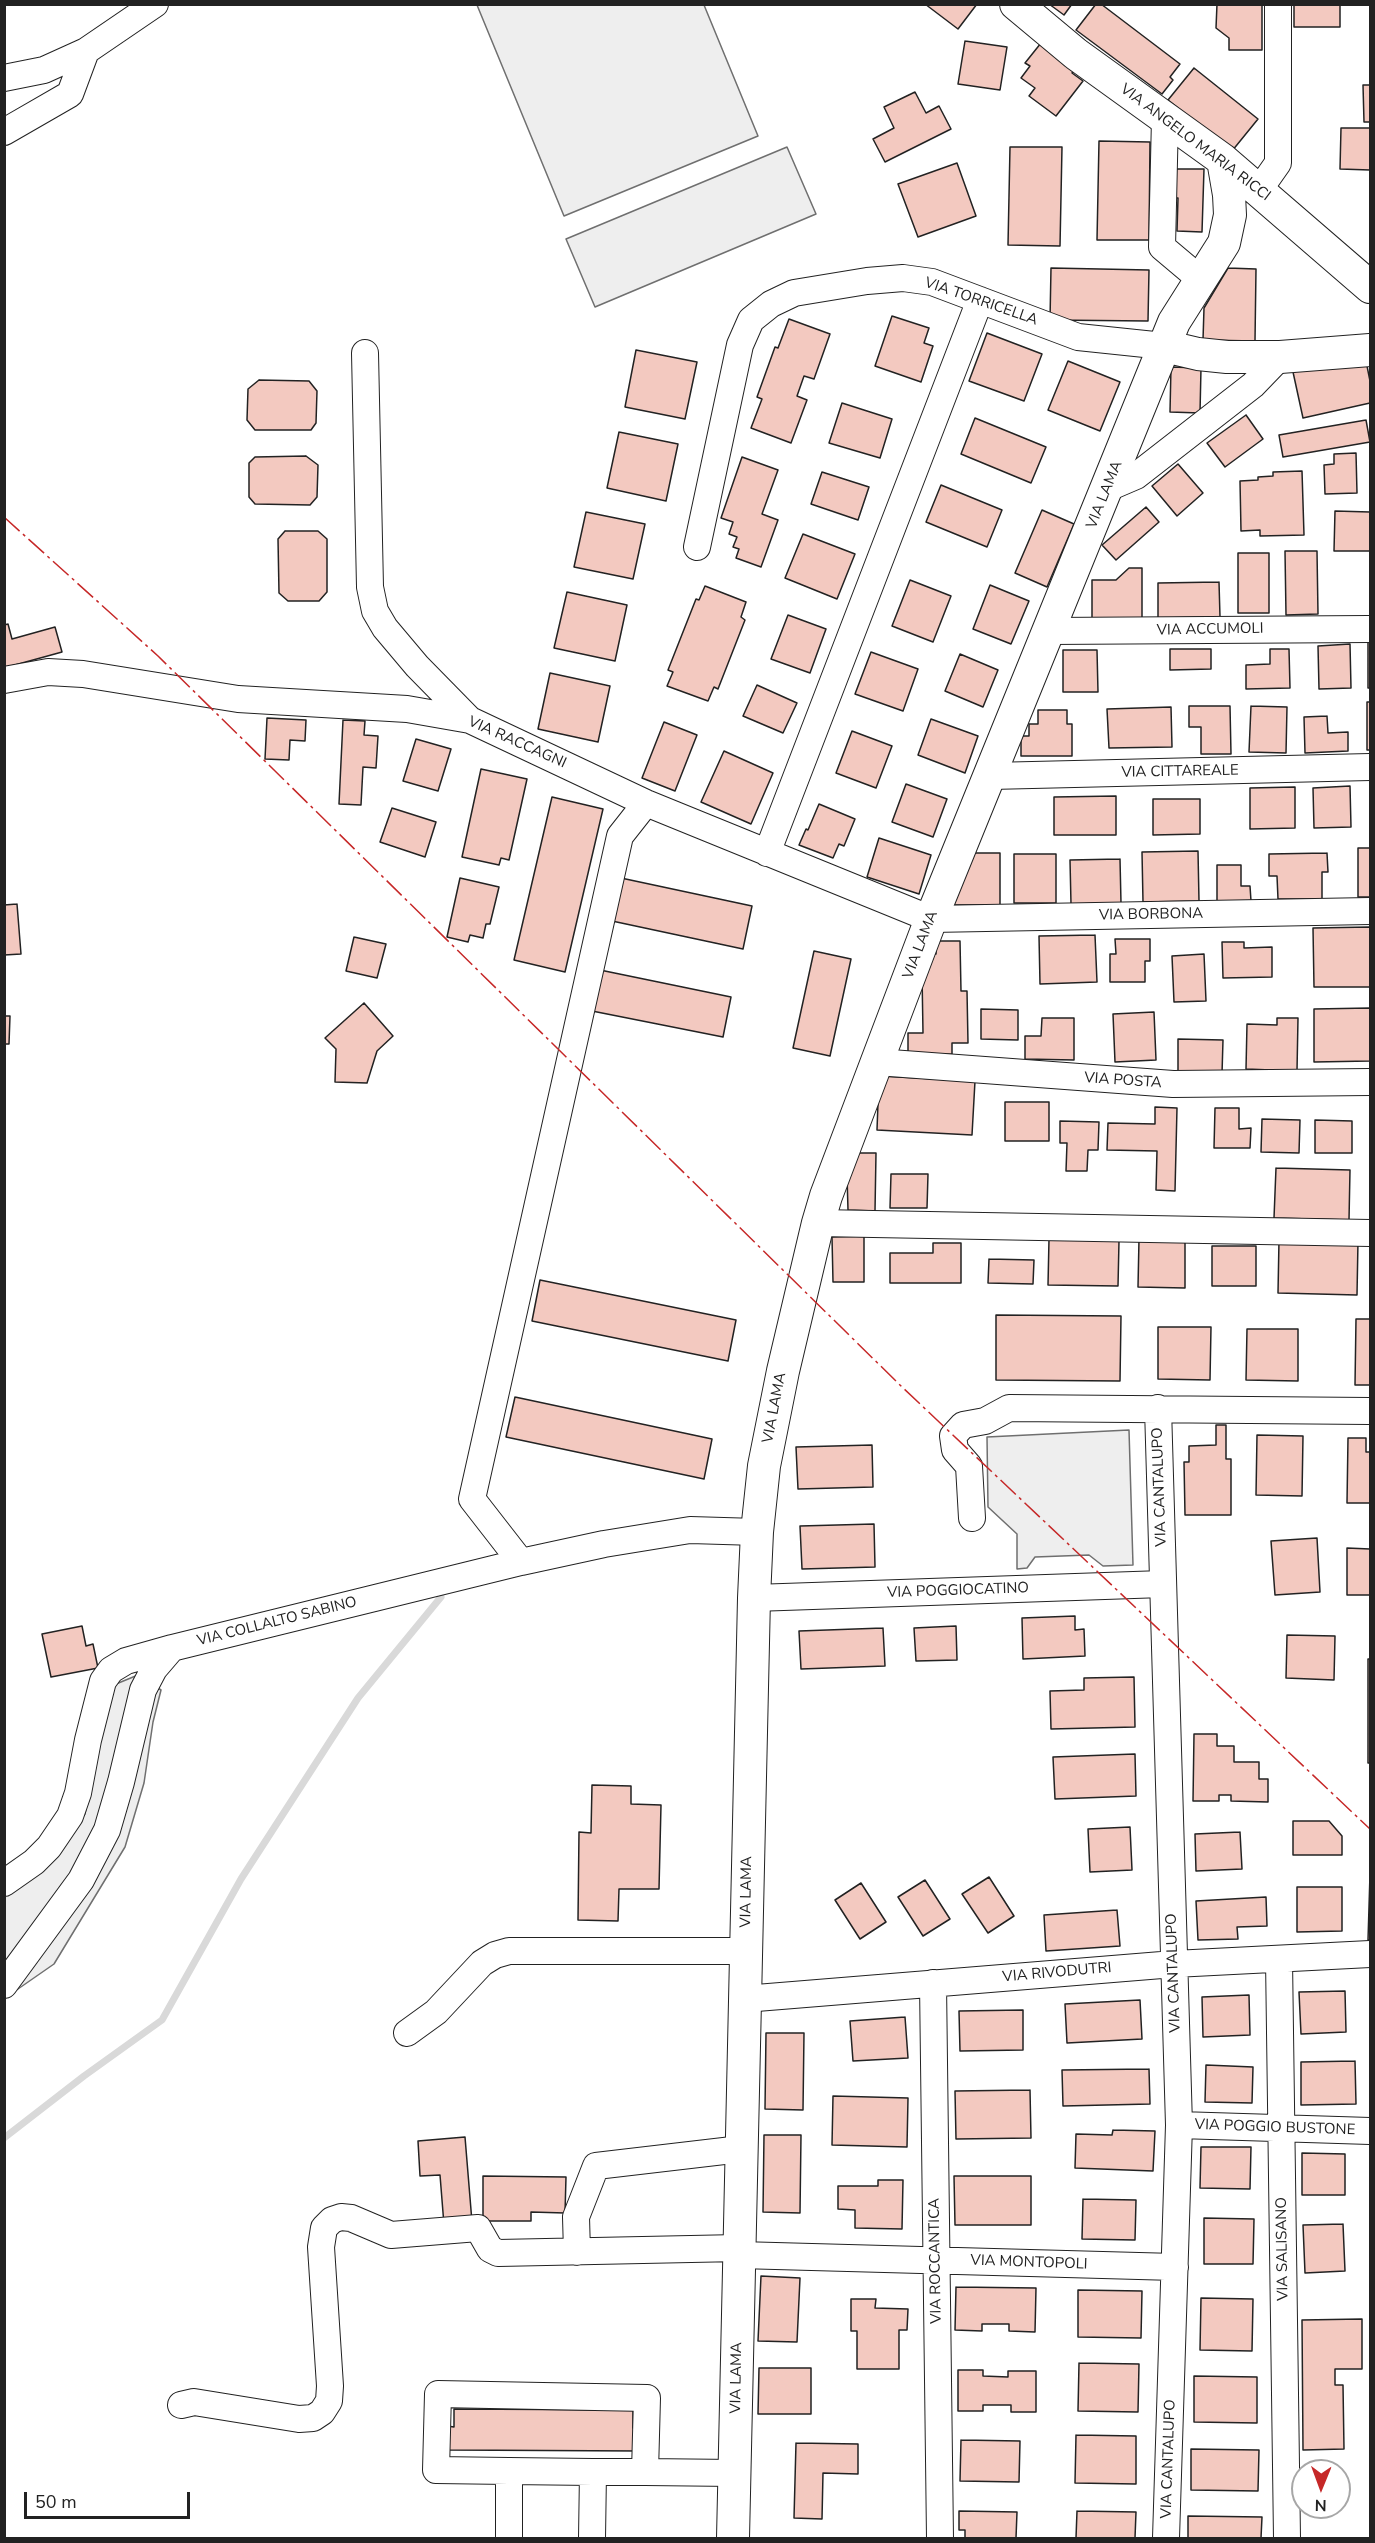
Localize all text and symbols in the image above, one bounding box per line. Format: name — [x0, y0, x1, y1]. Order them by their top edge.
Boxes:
street label: VIA ANGELO MARIA RICCI — [1116, 81, 1274, 205]
street label: VIA TORRICELLA — [922, 274, 1040, 330]
street label: VIA LAMA — [1083, 458, 1127, 532]
street label: VIA ACCUMOLI — [1156, 620, 1264, 640]
street label: VIA RACCAGNI — [465, 713, 569, 773]
street label: VIA CITTAREALE — [1121, 762, 1239, 782]
street label: VIA BORBONA — [1099, 905, 1203, 925]
street label: VIA LAMA — [900, 908, 942, 982]
street label: VIA POSTA — [1084, 1069, 1162, 1093]
street label: VIA LAMA — [759, 1371, 791, 1445]
street label: VIA CANTALUPO — [1149, 1427, 1171, 1547]
street label: VIA POGGIOCATINO — [887, 1580, 1029, 1602]
street label: VIA COLLALTO SABINO — [195, 1593, 359, 1651]
street label: VIA LAMA — [737, 1856, 757, 1928]
street label: VIA CANTALUPO — [1163, 1913, 1185, 2033]
street label: VIA RIVODUTRI — [1002, 1959, 1112, 1987]
street label: VIA POGGIO BUSTONE — [1194, 2116, 1356, 2140]
street label: VIA SALISANO — [1273, 2197, 1293, 2301]
street label: VIA ROCCANTICA — [926, 2198, 946, 2324]
street label: VIA MONTOPOLI — [970, 2252, 1088, 2274]
street label: VIA LAMA — [727, 2342, 747, 2414]
street label: VIA CANTALUPO — [1158, 2399, 1180, 2519]
north arrow — [1291, 2459, 1351, 2519]
scale bar — [27, 2480, 194, 2518]
text: 50 m — [35, 2490, 77, 2514]
text: N — [1315, 2494, 1327, 2516]

